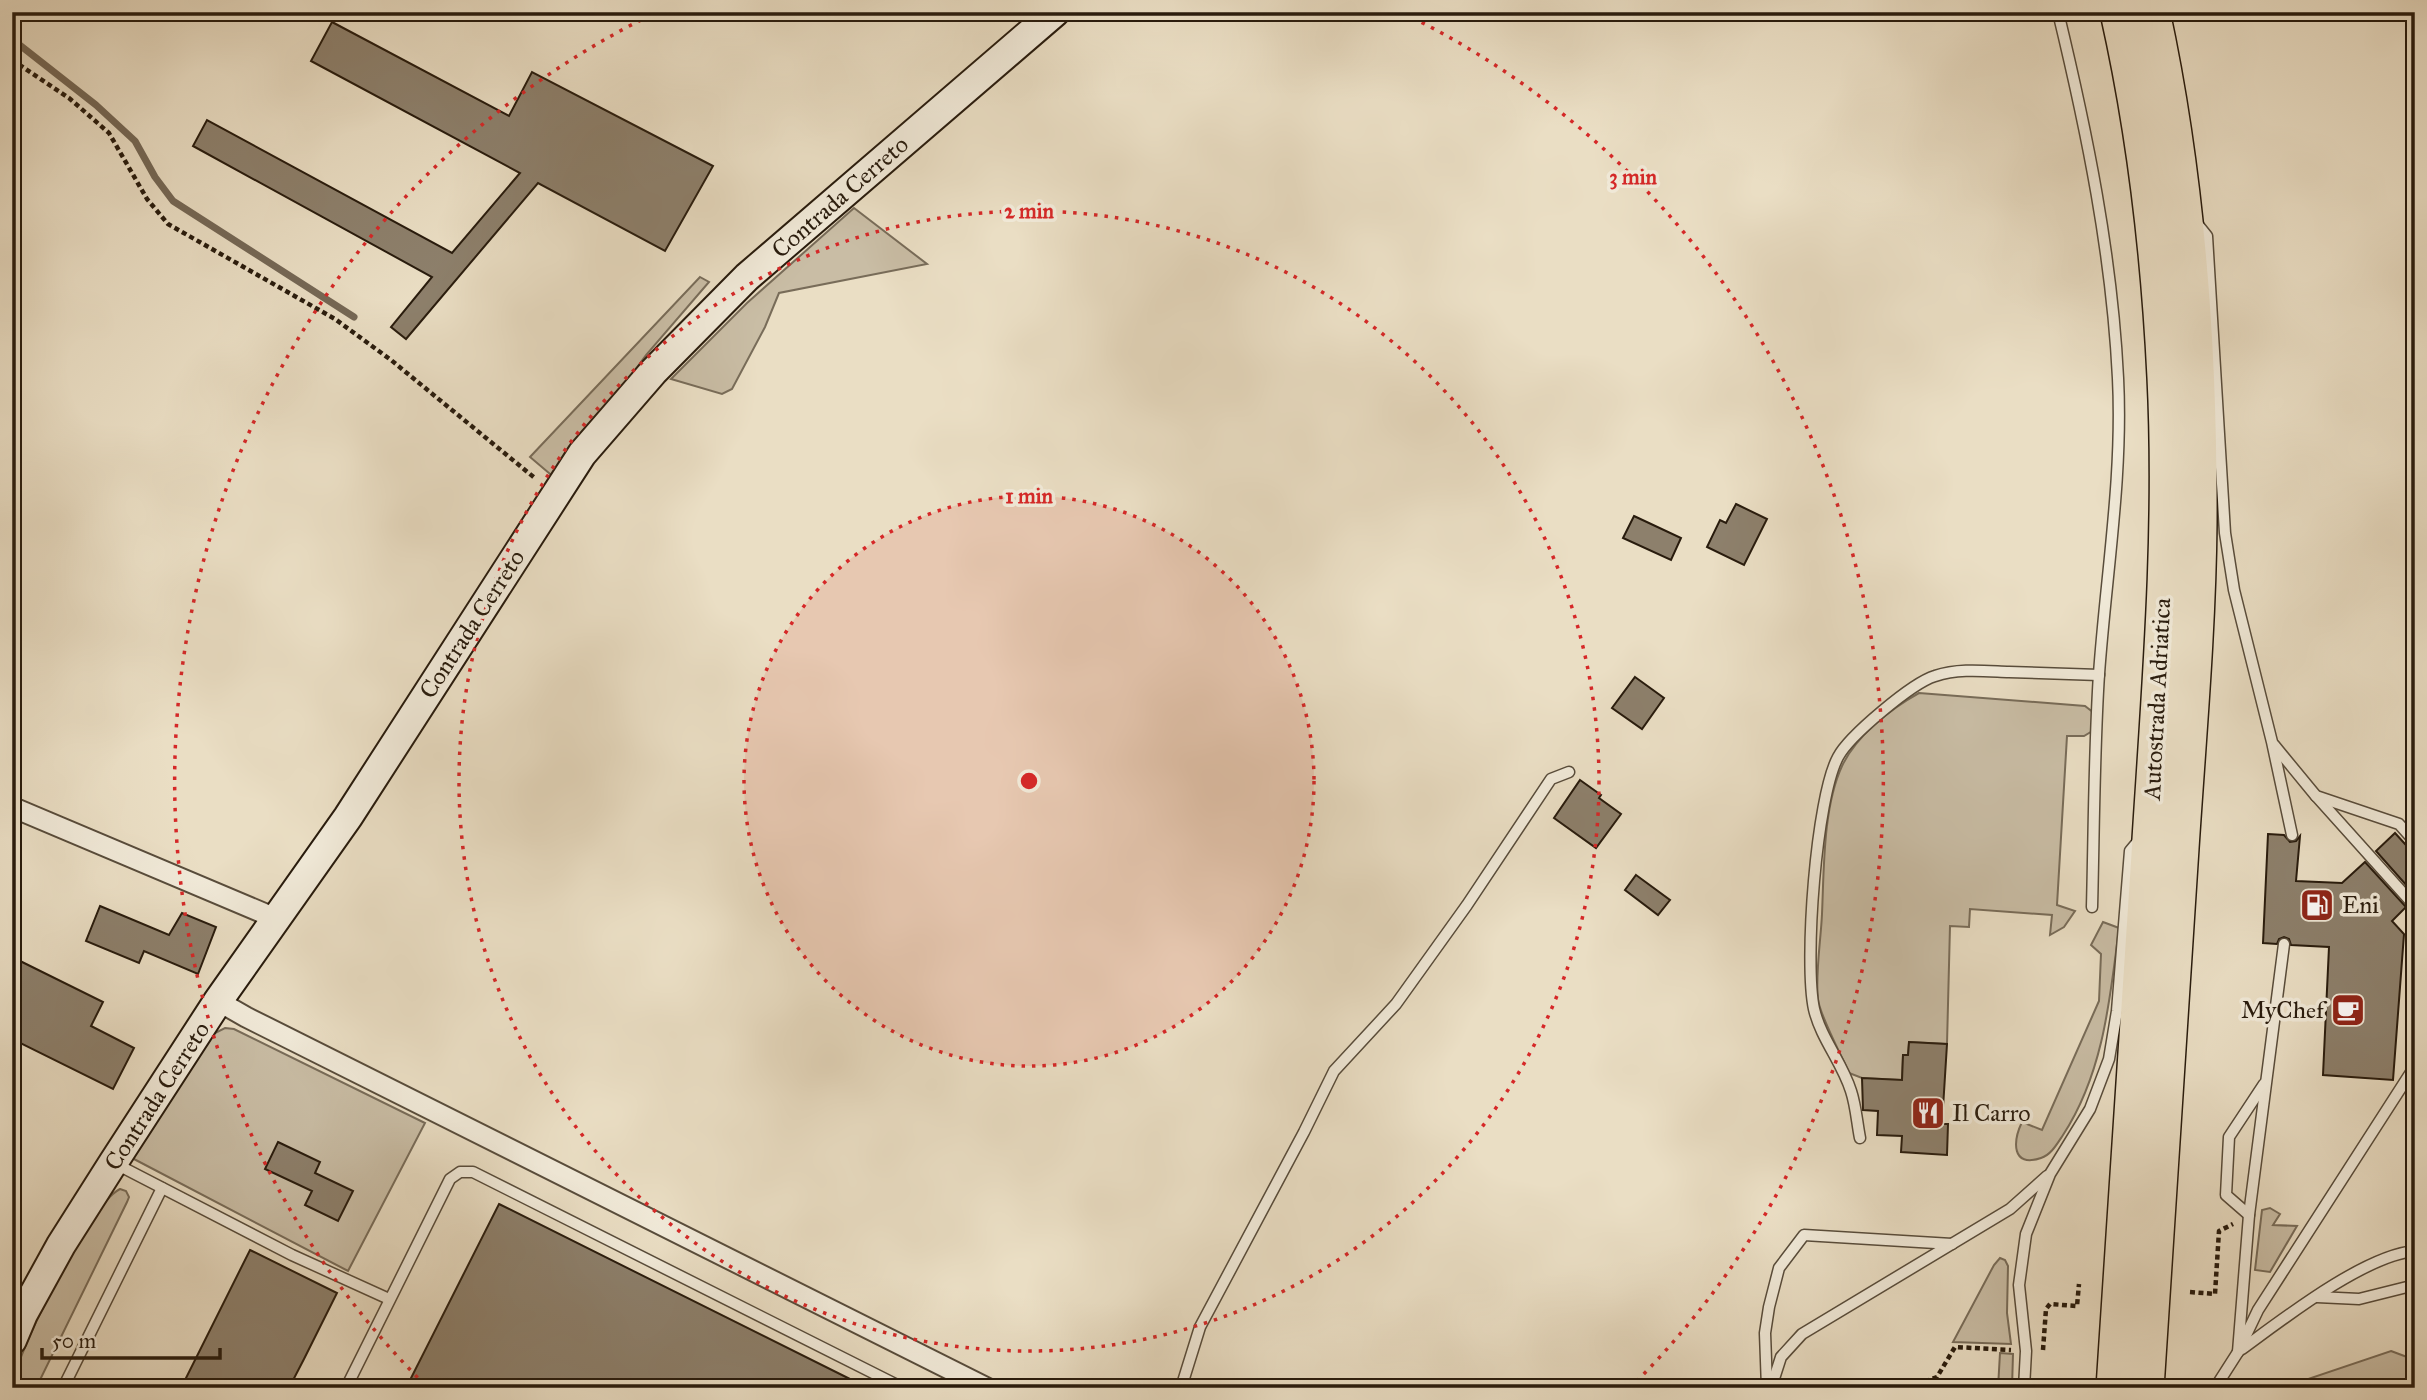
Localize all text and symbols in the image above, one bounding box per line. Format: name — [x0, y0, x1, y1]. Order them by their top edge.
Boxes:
street label: Contrada Cerreto — [765, 129, 915, 265]
text: 3 min — [1609, 164, 1657, 190]
text: 2 min — [1004, 198, 1054, 224]
text: 1 min — [1005, 483, 1053, 509]
street label: Contrada Cerreto — [413, 544, 531, 704]
street label: Autostrada Adriatica — [2137, 596, 2177, 802]
centre of rings — [1017, 769, 1041, 793]
fuel station icon: Eni — [2298, 886, 2336, 924]
place label: Eni — [2342, 890, 2379, 920]
cafe icon: MyChef — [2329, 991, 2367, 1029]
place label: MyChef — [2241, 995, 2328, 1025]
street label: Contrada Cerreto — [98, 1016, 216, 1176]
restaurant icon: Il Carro — [1909, 1094, 1947, 1132]
place label: Il Carro — [1952, 1098, 2031, 1128]
scale bar — [42, 1316, 220, 1360]
text: 50 m — [52, 1328, 97, 1354]

